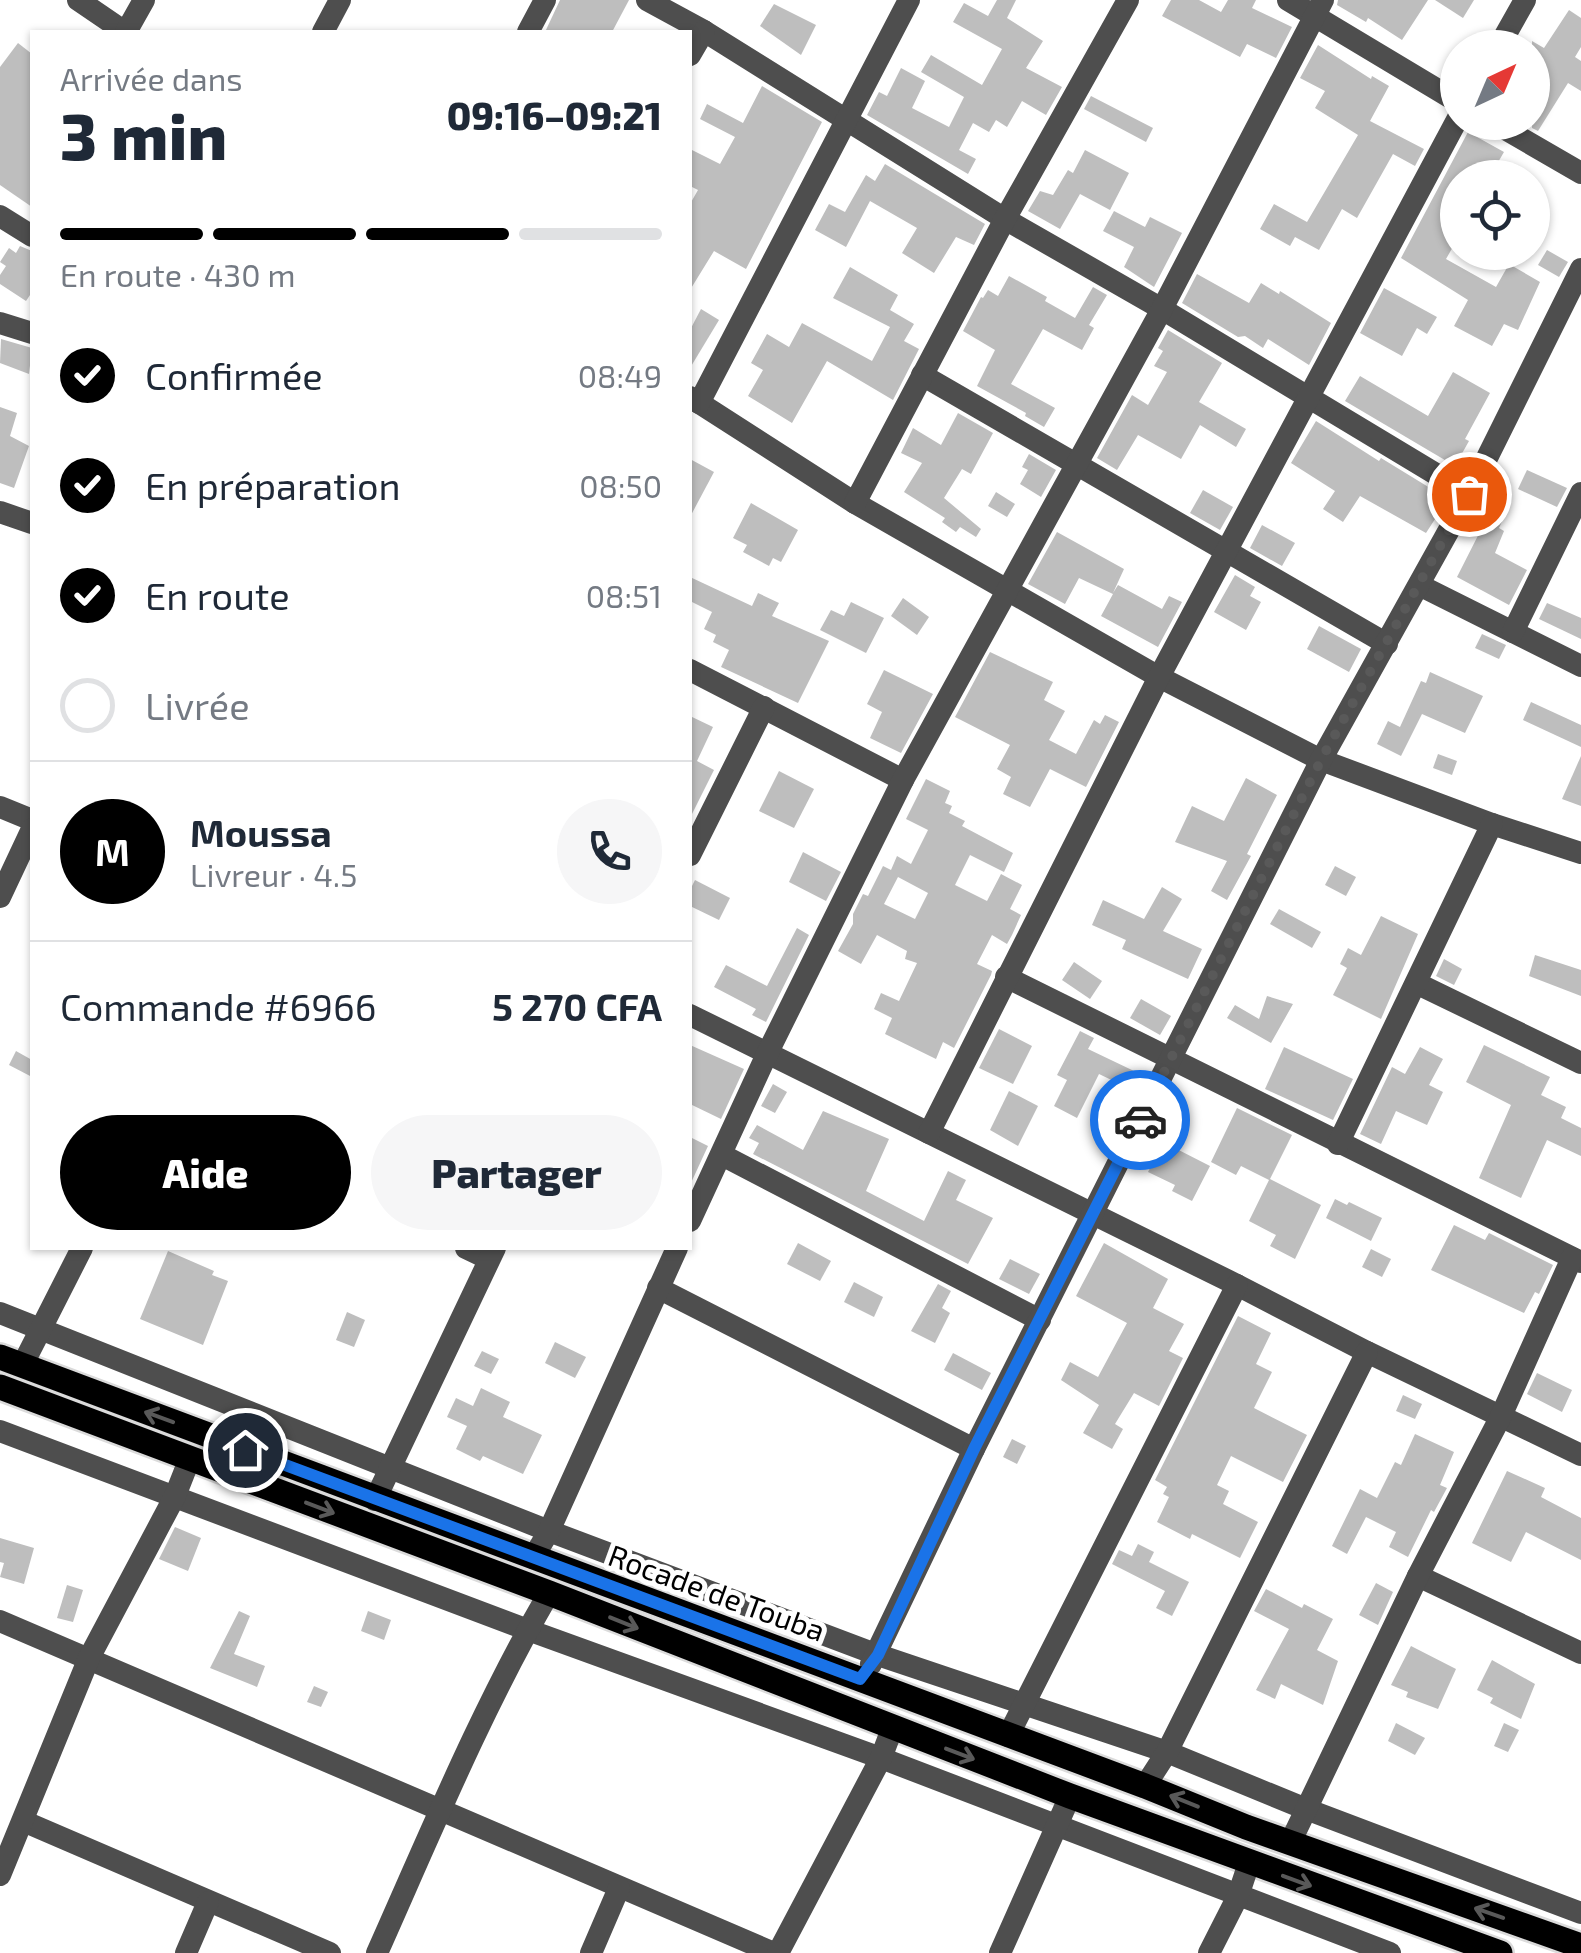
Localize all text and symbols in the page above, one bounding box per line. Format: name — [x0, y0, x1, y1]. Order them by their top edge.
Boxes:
north arrow — [1440, 30, 1550, 140]
map controls — [1440, 30, 1550, 270]
text: Arrivée dans — [60, 59, 243, 97]
text: 09:16–09:21 — [447, 92, 662, 138]
text: 3 min — [60, 95, 227, 173]
button: locate — [1440, 160, 1550, 270]
text: En route · 430 m — [60, 255, 296, 293]
icon: check — [60, 348, 115, 403]
text: Confirmée — [145, 352, 323, 398]
text: 08:49 — [578, 356, 662, 394]
pin — [1427, 452, 1512, 537]
icon: check — [60, 458, 115, 513]
text: En préparation — [145, 462, 401, 508]
text: 08:50 — [579, 466, 662, 504]
icon: bag — [1442, 467, 1497, 522]
icon: check — [60, 568, 115, 623]
text: En route — [145, 572, 290, 618]
text: 08:51 — [586, 576, 662, 614]
text: Livrée — [145, 682, 250, 728]
button: phone — [557, 799, 662, 904]
text: Moussa — [190, 809, 332, 855]
text: M — [95, 828, 130, 874]
text: Livreur · 4.5 — [190, 855, 357, 893]
text: Commande #6966 — [60, 983, 376, 1029]
text: 5 270 CFA — [492, 983, 662, 1029]
courier — [1090, 1070, 1190, 1170]
icon: car — [1113, 1093, 1168, 1148]
button: Aide — [60, 1115, 351, 1230]
button: Partager — [371, 1115, 662, 1230]
one-way arrow — [144, 1407, 175, 1425]
pin — [203, 1408, 288, 1493]
icon: home — [218, 1423, 273, 1478]
one-way arrow — [304, 1500, 335, 1518]
street label: Rocade de Touba — [604, 1536, 830, 1648]
one-way arrow — [609, 1616, 639, 1634]
one-way arrow — [943, 1746, 974, 1764]
one-way arrow — [1169, 1791, 1200, 1809]
one-way arrow — [1280, 1873, 1311, 1891]
one-way arrow — [1475, 1903, 1506, 1921]

